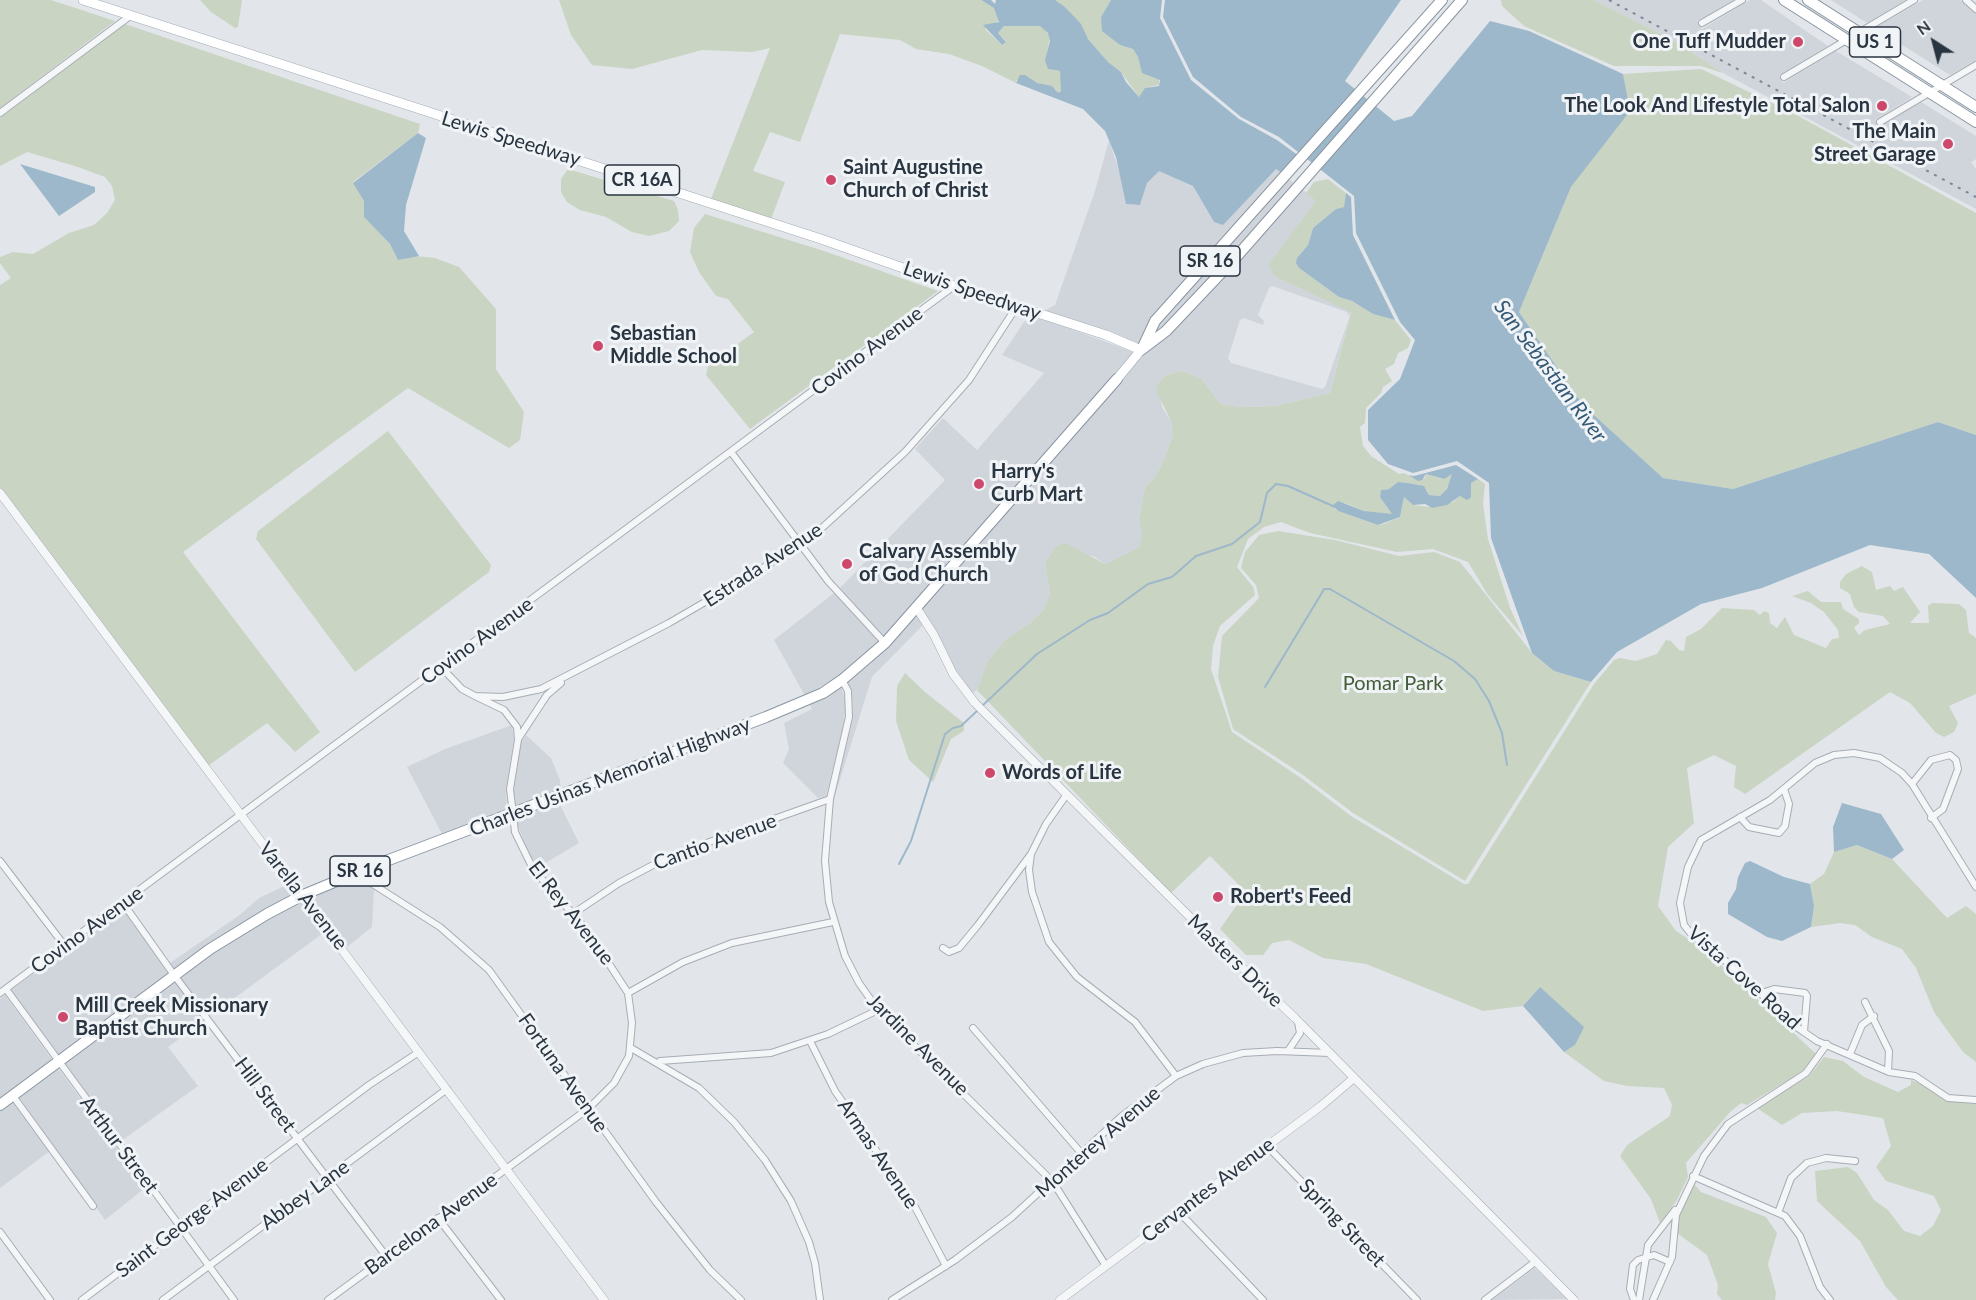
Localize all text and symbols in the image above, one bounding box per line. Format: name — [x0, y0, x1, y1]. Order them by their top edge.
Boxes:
north arrow — [1904, 12, 1964, 72]
text: N — [1913, 16, 1934, 38]
road number: US 1 — [1850, 27, 1900, 57]
place label: One Tuff Mudder — [1632, 30, 1786, 54]
marker: One Tuff Mudder — [1791, 35, 1805, 49]
place label: The Look And Lifestyle Total Salon — [1564, 94, 1870, 118]
marker: The Look And Lifestyle Total Salon — [1875, 99, 1889, 113]
street label: Lewis Speedway — [439, 106, 583, 172]
place label: The Main Street Garage — [1814, 120, 1936, 167]
marker: The Main Street Garage — [1941, 137, 1955, 151]
place label: Saint Augustine Church of Christ — [843, 156, 988, 203]
road number: CR 16A — [604, 165, 680, 195]
marker: Saint Augustine Church of Christ — [824, 173, 838, 187]
road number: SR 16 — [1180, 246, 1240, 276]
street label: Lewis Speedway — [900, 256, 1044, 326]
water label: San Sebastian River — [1488, 295, 1612, 447]
street label: Covino Avenue — [807, 301, 927, 401]
place label: Sebastian Middle School — [610, 322, 737, 369]
marker: Sebastian Middle School — [591, 339, 605, 353]
place label: Harry's Curb Mart — [991, 460, 1083, 507]
marker: Harry's Curb Mart — [972, 477, 986, 491]
street label: Estrada Avenue — [699, 518, 827, 612]
place label: Calvary Assembly of God Church — [859, 540, 1016, 587]
marker: Calvary Assembly of God Church — [840, 557, 854, 571]
street label: Covino Avenue — [416, 592, 538, 690]
park label: Pomar Park — [1343, 672, 1443, 696]
street label: Charles Usinas Memorial Highway — [466, 712, 754, 842]
place label: Words of Life — [1002, 761, 1122, 785]
marker: Words of Life — [983, 766, 997, 780]
street label: Cantio Avenue — [650, 809, 780, 875]
street label: Varella Avenue — [253, 837, 353, 955]
road number: SR 16 — [330, 856, 390, 886]
street label: El Rey Avenue — [523, 856, 619, 970]
street label: Covino Avenue — [26, 881, 148, 979]
place label: Robert's Feed — [1230, 885, 1351, 909]
marker: Robert's Feed — [1211, 890, 1225, 904]
street label: Masters Drive — [1182, 910, 1288, 1012]
street label: Vista Cove Road — [1683, 921, 1805, 1035]
street label: Jardine Avenue — [862, 989, 974, 1101]
place label: Mill Creek Missionary Baptist Church — [75, 994, 268, 1041]
street label: Fortuna Avenue — [513, 1009, 613, 1137]
marker: Mill Creek Missionary Baptist Church — [56, 1010, 70, 1024]
street label: Hill Street — [229, 1053, 301, 1137]
street label: Monterey Avenue — [1031, 1081, 1165, 1203]
street label: Arthur Street — [75, 1092, 163, 1198]
street label: Armas Avenue — [832, 1095, 924, 1213]
street label: Cervantes Avenue — [1137, 1132, 1279, 1248]
street label: Saint George Avenue — [111, 1153, 273, 1283]
street label: Abbey Lane — [256, 1155, 354, 1235]
street label: Barcelona Avenue — [360, 1168, 502, 1280]
street label: Spring Street — [1294, 1174, 1390, 1272]

